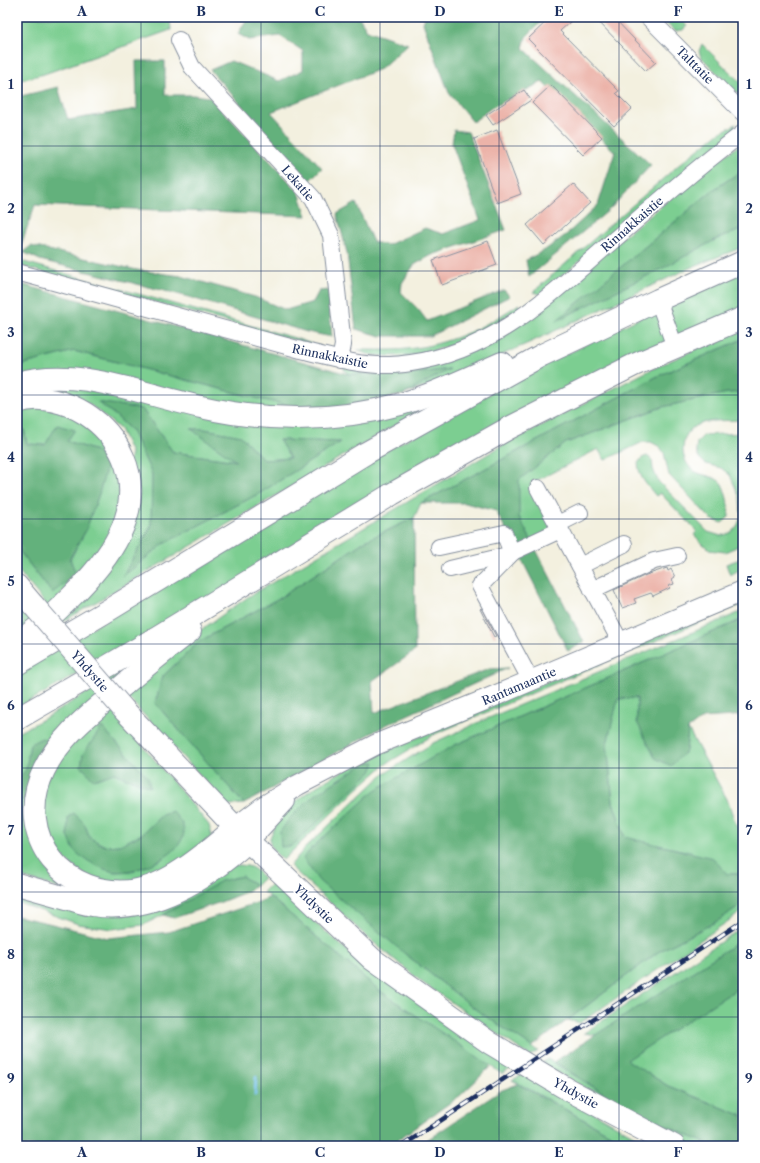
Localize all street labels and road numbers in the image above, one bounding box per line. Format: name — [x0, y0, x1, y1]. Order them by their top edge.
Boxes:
street label: Talttatie — [673, 43, 717, 87]
street label: Lekatie — [278, 162, 318, 204]
street label: Rinnakkaistie — [598, 193, 666, 255]
street label: Rinnakkaistie — [291, 341, 370, 371]
street label: Yhdystie — [67, 647, 112, 695]
street label: Rantamaantie — [480, 664, 559, 708]
street label: Yhdystie — [290, 881, 337, 927]
street label: Yhdystie — [550, 1074, 602, 1112]

